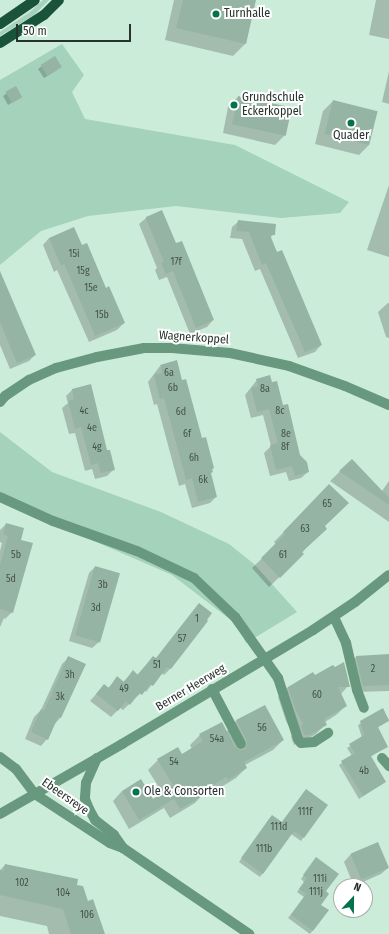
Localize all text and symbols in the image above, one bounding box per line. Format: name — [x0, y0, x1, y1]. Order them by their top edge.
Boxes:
place label: Turnhalle — [224, 7, 270, 21]
marker: Turnhalle — [211, 9, 221, 19]
scale bar — [18, 16, 133, 42]
text: 50 m — [23, 24, 47, 38]
place label: Grundschule Eckerkoppel — [242, 91, 304, 119]
marker: Grundschule Eckerkoppel — [229, 100, 239, 110]
marker: Quader — [346, 118, 356, 128]
place label: Quader — [333, 129, 369, 143]
house number: 15i — [68, 249, 80, 261]
house number: 17f — [170, 257, 182, 269]
house number: 15g — [76, 266, 90, 278]
house number: 15e — [84, 283, 98, 295]
house number: 15b — [95, 310, 109, 322]
street label: Wagnerkoppel — [159, 328, 229, 348]
house number: 6a — [164, 368, 174, 380]
house number: 6b — [168, 383, 178, 395]
house number: 8a — [260, 384, 270, 396]
house number: 4c — [79, 406, 89, 418]
house number: 8c — [275, 406, 285, 418]
house number: 6d — [176, 407, 186, 419]
house number: 4e — [87, 423, 97, 435]
house number: 6f — [183, 429, 191, 441]
house number: 8e — [281, 429, 291, 441]
house number: 4g — [92, 442, 102, 454]
house number: 8f — [281, 442, 289, 454]
house number: 6h — [189, 453, 199, 465]
house number: 6k — [198, 475, 208, 487]
house number: 65 — [322, 499, 332, 511]
house number: 63 — [300, 524, 310, 536]
house number: 5b — [11, 550, 21, 562]
house number: 61 — [279, 550, 287, 562]
house number: 5d — [6, 574, 16, 586]
house number: 3b — [98, 580, 108, 592]
house number: 3d — [91, 603, 101, 615]
house number: 1 — [195, 614, 199, 626]
house number: 57 — [178, 634, 186, 646]
house number: 51 — [153, 660, 161, 672]
street label: Berner Heerweg — [154, 662, 228, 714]
house number: 2 — [371, 664, 375, 676]
house number: 3h — [65, 670, 75, 682]
house number: 49 — [119, 684, 129, 696]
house number: 60 — [312, 690, 322, 702]
house number: 3k — [55, 692, 65, 704]
house number: 56 — [257, 723, 267, 735]
house number: 54a — [210, 734, 224, 746]
house number: 54 — [169, 757, 179, 769]
house number: 4b — [359, 766, 369, 778]
street label: Ebeersreye — [39, 776, 91, 818]
place label: Ole & Consorten — [144, 785, 224, 799]
marker: Ole & Consorten — [131, 787, 141, 797]
house number: 111f — [298, 807, 312, 819]
house number: 111d — [271, 822, 287, 834]
house number: 111b — [256, 844, 272, 856]
house number: 111i — [313, 874, 327, 886]
house number: 102 — [15, 878, 29, 890]
north arrow — [333, 878, 373, 918]
text: N — [352, 880, 363, 895]
house number: 111j — [309, 887, 323, 899]
house number: 104 — [56, 888, 70, 900]
house number: 106 — [80, 910, 94, 922]

